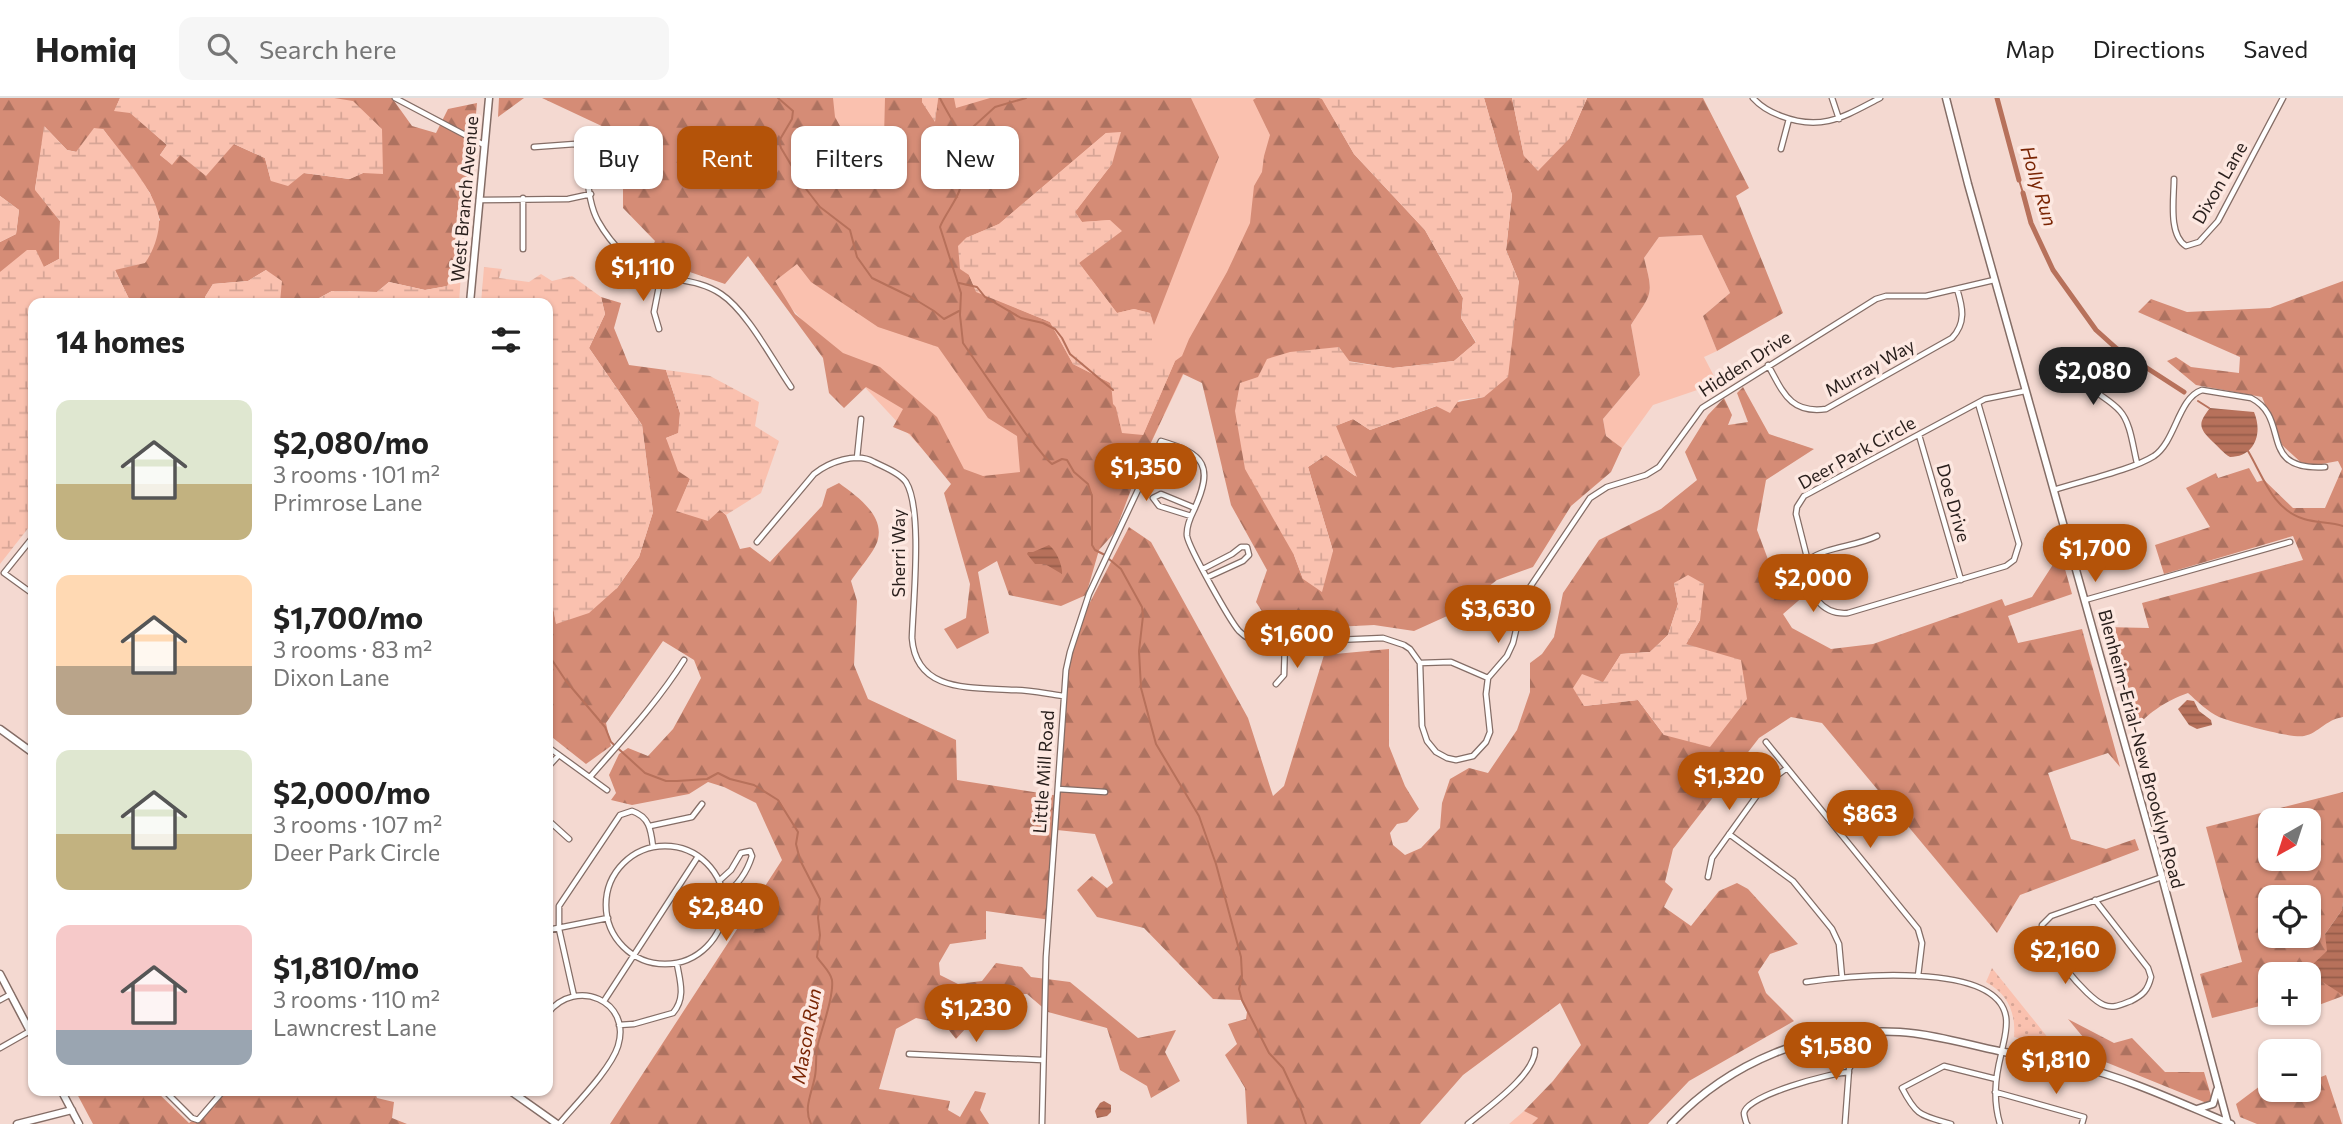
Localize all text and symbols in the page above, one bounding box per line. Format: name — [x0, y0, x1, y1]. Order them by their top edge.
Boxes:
search box — [179, 17, 669, 80]
text: Homiq — [35, 28, 137, 69]
icon: search — [203, 29, 241, 67]
text: Search here — [259, 33, 396, 64]
text: Map — [2005, 34, 2055, 63]
text: Directions — [2093, 34, 2205, 63]
text: Saved — [2243, 34, 2308, 63]
street label: West Branch Avenue — [446, 115, 482, 283]
chip: Buy — [574, 126, 663, 189]
chip: Rent — [677, 126, 777, 189]
chip: Filters — [791, 126, 907, 189]
chip: New — [921, 126, 1019, 189]
street label: Dixon Lane — [2187, 138, 2251, 227]
water label: Holly Run — [2016, 143, 2063, 229]
pin: $1,110 — [586, 244, 700, 303]
text: $1,110 — [611, 252, 675, 280]
icon: filters — [487, 321, 525, 359]
text: 14 homes — [56, 322, 185, 359]
street label: Hidden Drive — [1694, 325, 1795, 401]
street label: Murray Way — [1821, 333, 1918, 401]
pin: $2,080 — [2036, 348, 2150, 407]
text: $2,080 — [2055, 356, 2131, 384]
street label: Deer Park Circle — [1794, 411, 1919, 493]
text: $2,080/mo — [273, 423, 429, 460]
icon: home — [112, 428, 196, 512]
pin: $1,350 — [1089, 444, 1203, 503]
text: $1,350 — [1110, 452, 1182, 480]
text: 3 rooms · 101 m² — [273, 460, 440, 488]
street label: Doe Drive — [1932, 461, 1976, 544]
text: Primrose Lane — [273, 488, 422, 516]
street label: Sherri Way — [887, 509, 909, 597]
pin: $1,700 — [2038, 524, 2152, 584]
text: $1,700 — [2059, 533, 2131, 561]
pin: $2,000 — [1756, 554, 1870, 614]
text: $2,000 — [1774, 563, 1852, 591]
pin: $3,630 — [1441, 586, 1555, 645]
text: $3,630 — [1461, 594, 1535, 622]
text: $1,700/mo — [273, 598, 423, 635]
icon: home — [112, 603, 196, 687]
street label: Blenheim-Erial-New Brooklyn Road — [2094, 607, 2190, 891]
pin: $1,600 — [1240, 610, 1354, 670]
text: $1,600 — [1260, 619, 1334, 647]
text: 3 rooms · 83 m² — [273, 635, 432, 663]
text: Dixon Lane — [273, 663, 389, 691]
street label: Little Mill Road — [1028, 709, 1058, 834]
pin: $1,320 — [1672, 752, 1786, 812]
text: $1,320 — [1694, 761, 1764, 789]
text: $2,000/mo — [273, 773, 430, 810]
icon: home — [112, 778, 196, 862]
pin: $863 — [1829, 790, 1911, 850]
text: $863 — [1843, 799, 1897, 827]
north arrow — [2258, 808, 2320, 872]
map controls — [2258, 808, 2321, 1102]
text: 3 rooms · 107 m² — [273, 810, 442, 838]
text: Deer Park Circle — [273, 838, 440, 866]
pin: $2,840 — [669, 884, 783, 943]
button: locate — [2258, 885, 2321, 948]
text: $2,840 — [688, 892, 764, 920]
pin: $2,160 — [2008, 926, 2122, 986]
text: $2,160 — [2030, 935, 2100, 963]
text: $1,810/mo — [273, 948, 419, 985]
icon: home — [112, 953, 196, 1037]
button: + — [2258, 962, 2321, 1025]
pin: $1,230 — [919, 984, 1033, 1044]
text: 3 rooms · 110 m² — [273, 985, 440, 1013]
water label: Mason Run — [786, 986, 825, 1085]
text: $1,230 — [940, 993, 1012, 1021]
text: Lawncrest Lane — [273, 1013, 437, 1041]
pin: $1,580 — [1779, 1023, 1893, 1082]
text: $1,580 — [1800, 1031, 1872, 1059]
pin: $1,810 — [1999, 1037, 2113, 1096]
button: − — [2258, 1039, 2321, 1102]
text: $1,810 — [2022, 1045, 2090, 1073]

